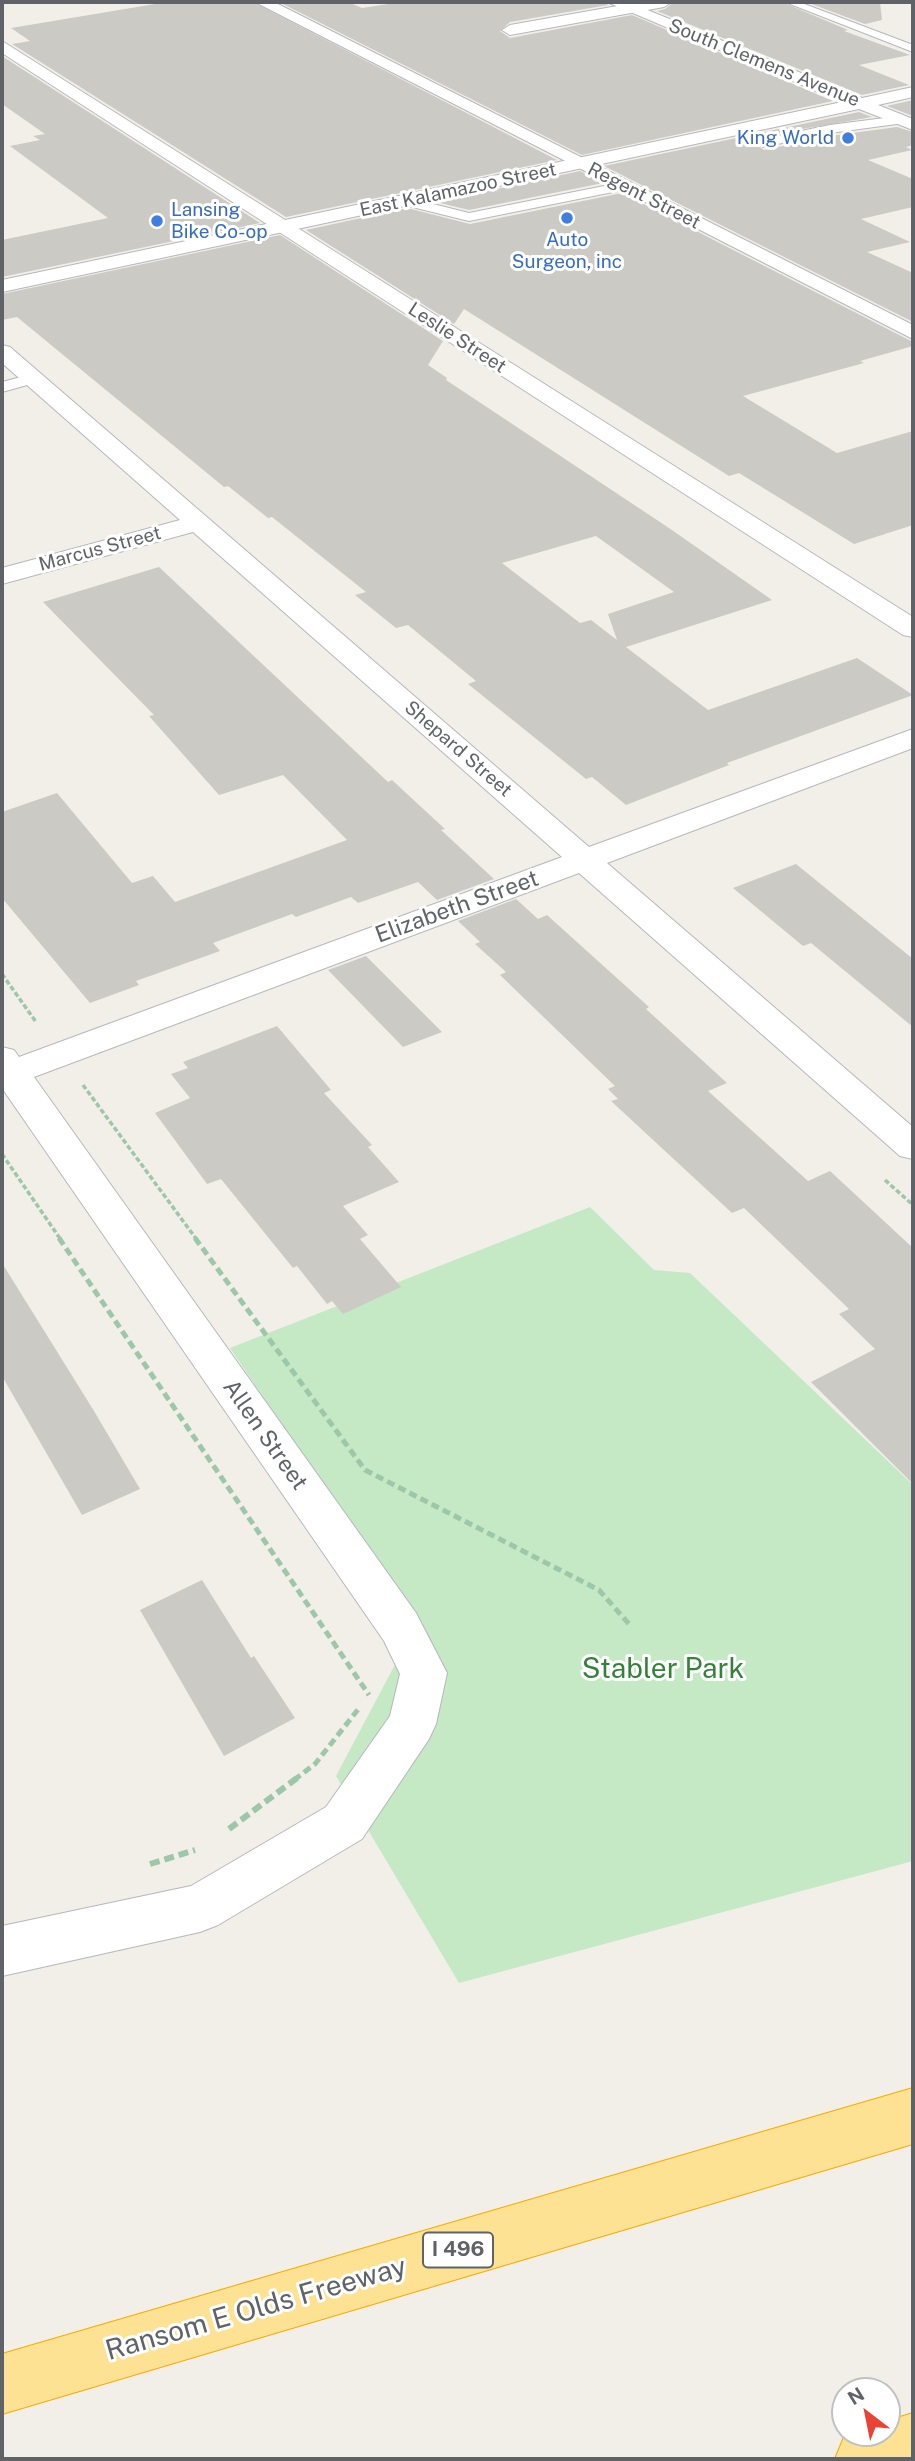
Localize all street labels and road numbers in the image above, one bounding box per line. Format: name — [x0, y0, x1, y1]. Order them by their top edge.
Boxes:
street label: South Clemens Avenue — [665, 14, 863, 112]
street label: East Kalamazoo Street — [358, 158, 558, 222]
street label: Regent Street — [584, 158, 704, 234]
street label: Leslie Street — [404, 298, 510, 378]
street label: Marcus Street — [36, 522, 164, 576]
street label: Shepard Street — [400, 696, 516, 802]
street label: Elizabeth Street — [372, 865, 542, 949]
street label: Allen Street — [217, 1374, 313, 1496]
road number: I 496 — [423, 2232, 493, 2268]
street label: Ransom E Olds Freeway — [102, 2250, 410, 2368]

